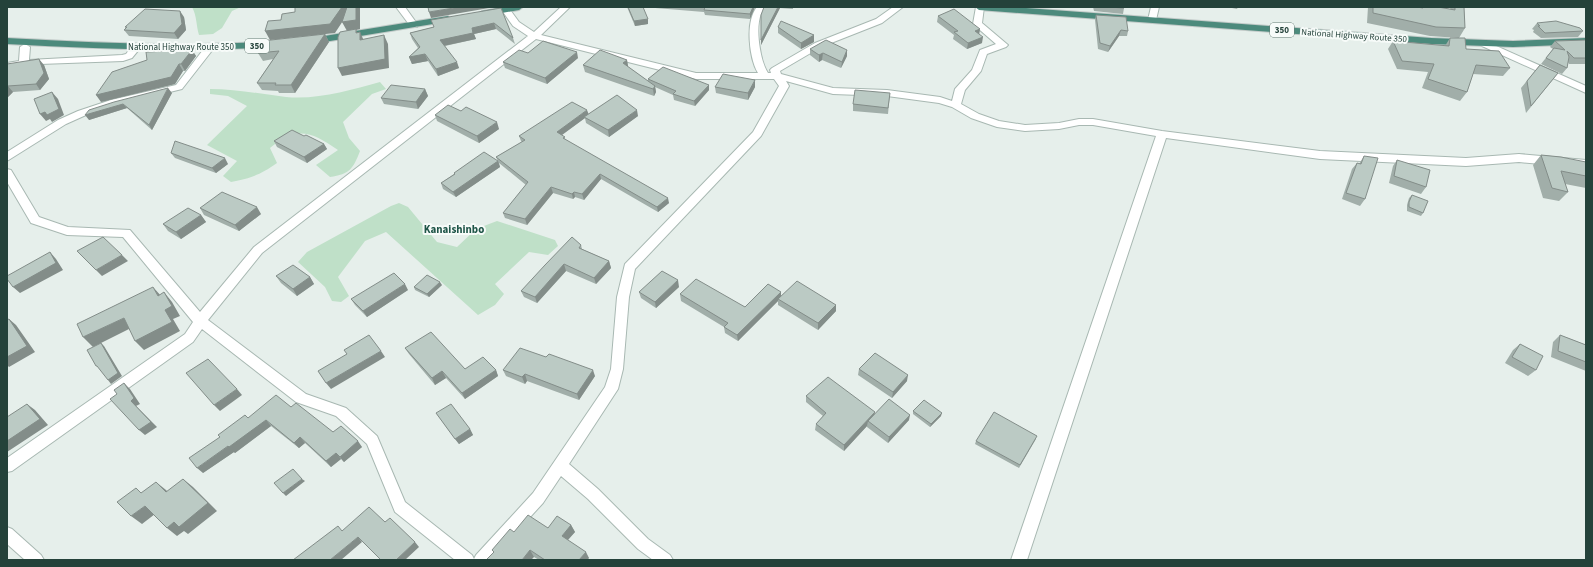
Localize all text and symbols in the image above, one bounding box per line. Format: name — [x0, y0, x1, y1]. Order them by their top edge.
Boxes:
road number: 350 — [1270, 23, 1294, 37]
street label: National Highway Route 350 — [1301, 26, 1408, 46]
road number: 350 — [245, 39, 269, 53]
street label: National Highway Route 350 — [128, 41, 234, 54]
district label: Kanaishinbo — [424, 222, 484, 237]

